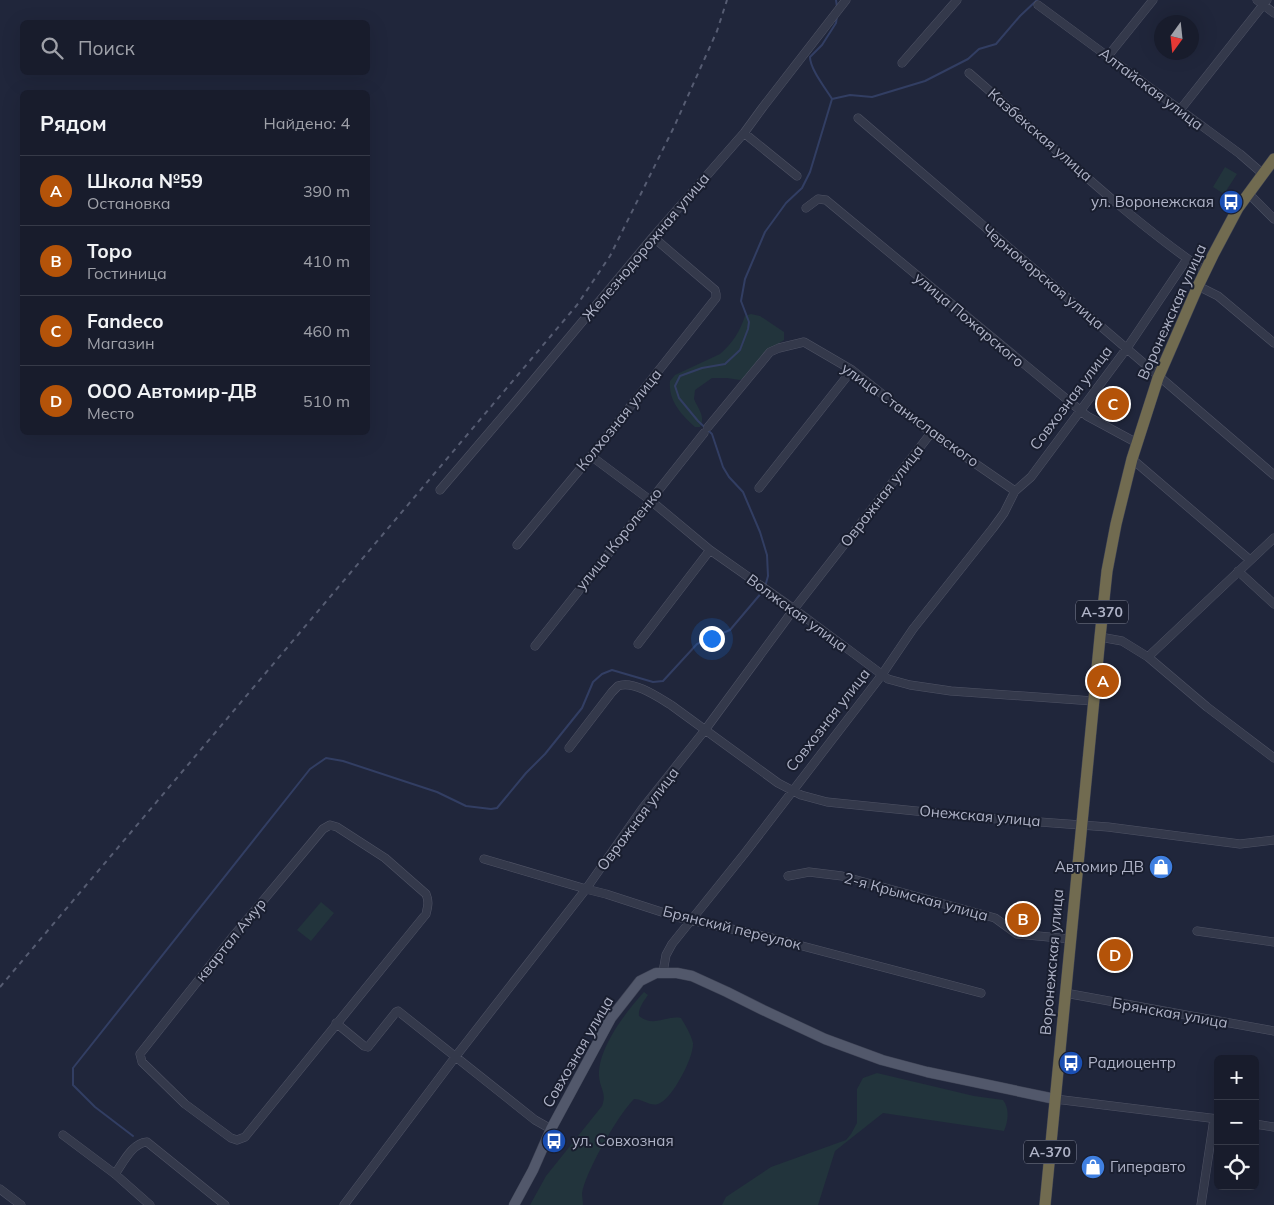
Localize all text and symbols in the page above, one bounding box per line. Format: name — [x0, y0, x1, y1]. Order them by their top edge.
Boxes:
north arrow — [1154, 15, 1199, 60]
search box — [20, 20, 370, 75]
icon: search — [38, 34, 66, 62]
text: Поиск — [78, 36, 135, 60]
street label: Алтайская улица — [1096, 43, 1207, 134]
street label: Казбекская улица — [984, 84, 1097, 185]
text: Рядом — [40, 110, 107, 136]
text: Найдено: 4 — [264, 113, 350, 133]
text: Школа №59 — [87, 169, 203, 193]
street label: Железнодорожная улица — [578, 169, 713, 325]
text: A — [50, 181, 62, 201]
text: 390 m — [303, 181, 350, 201]
bus stop icon: ул. Воронежская — [1218, 189, 1244, 215]
place label: ул. Воронежская — [1091, 192, 1214, 211]
text: Остановка — [87, 193, 171, 213]
street label: Черноморская улица — [978, 220, 1108, 333]
text: Торо — [87, 239, 132, 263]
street label: Воронежская улица — [1133, 241, 1210, 383]
text: B — [50, 251, 62, 271]
text: 410 m — [303, 251, 350, 271]
text: Гостиница — [87, 263, 167, 283]
street label: улица Пожарского — [910, 268, 1028, 371]
text: Fandeco — [87, 309, 164, 333]
text: C — [51, 321, 61, 341]
text: 460 m — [303, 321, 350, 341]
text: Магазин — [87, 333, 155, 353]
street label: Совхозная улица — [1025, 342, 1116, 454]
street label: улица Станиславского — [838, 358, 983, 471]
street label: Колхозная улица — [572, 365, 665, 474]
text: ООО Автомир-ДВ — [87, 379, 257, 403]
pin: C — [1097, 385, 1129, 423]
text: D — [50, 391, 62, 411]
text: 510 m — [303, 391, 350, 411]
text: Место — [87, 403, 134, 423]
street label: Овражная улица — [836, 441, 927, 551]
street label: улица Короленко — [571, 483, 666, 594]
street label: Волжская улица — [743, 570, 852, 656]
road number: А-370 — [1076, 600, 1128, 624]
your location — [699, 626, 725, 652]
pin: A — [1087, 662, 1119, 700]
street label: Совхозная улица — [781, 664, 874, 775]
street label: Овражная улица — [593, 763, 683, 874]
street label: Онежская улица — [919, 801, 1041, 830]
shop icon: Автомир ДВ — [1148, 854, 1174, 880]
place label: Автомир ДВ — [1055, 857, 1144, 876]
street label: 2-я Крымская улица — [842, 868, 990, 925]
street label: Воронежская улица — [1036, 888, 1067, 1036]
street label: квартал Амур — [191, 894, 270, 985]
pin: B — [1007, 900, 1039, 938]
street label: Брянский переулок — [661, 901, 804, 954]
pin: D — [1099, 936, 1131, 974]
street label: Совхозная улица — [538, 993, 617, 1111]
street label: Брянская улица — [1111, 993, 1229, 1032]
bus stop icon: Радиоцентр — [1058, 1050, 1084, 1076]
place label: Радиоцентр — [1088, 1053, 1176, 1072]
map controls — [1214, 1055, 1259, 1190]
button: + — [1214, 1055, 1259, 1100]
button: − — [1214, 1100, 1259, 1145]
bus stop icon: ул. Совхозная — [541, 1128, 567, 1154]
place label: ул. Совхозная — [572, 1131, 674, 1150]
road number: А-370 — [1024, 1140, 1076, 1164]
button: locate — [1214, 1145, 1259, 1190]
shop icon: Гиперавто — [1080, 1154, 1106, 1180]
place label: Гиперавто — [1110, 1157, 1186, 1176]

